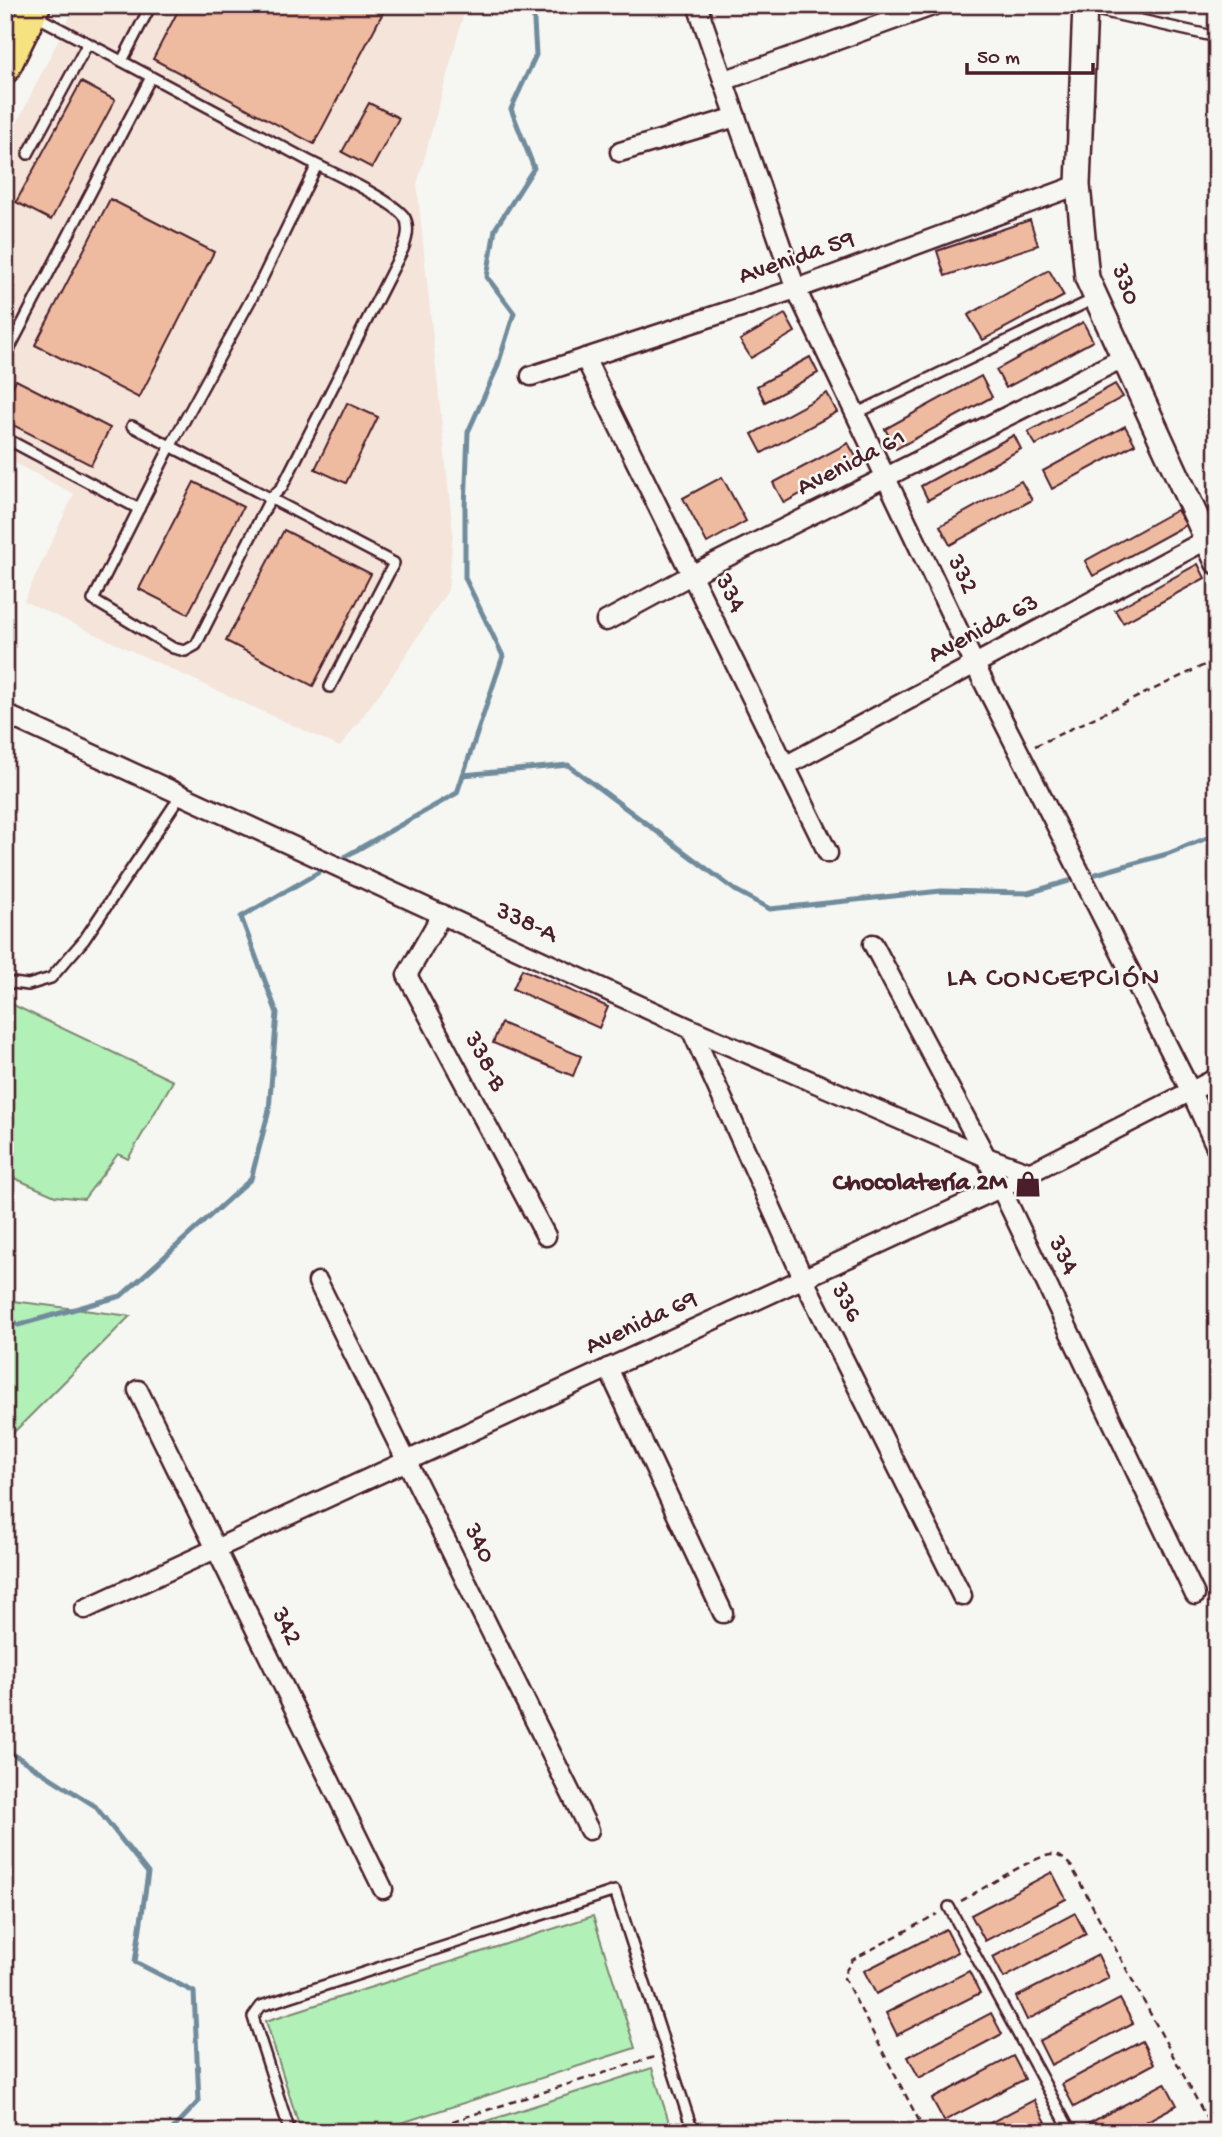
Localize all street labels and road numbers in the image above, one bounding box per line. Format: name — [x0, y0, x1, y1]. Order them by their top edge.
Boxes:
street label: Avenida 59 — [735, 225, 859, 293]
street label: 330 — [1102, 259, 1146, 310]
street label: Avenida 61 — [793, 423, 911, 505]
street label: 332 — [938, 549, 984, 600]
street label: 334 — [706, 569, 752, 618]
street label: Avenida 63 — [923, 588, 1045, 672]
street label: 338-A — [489, 896, 563, 952]
street label: 338-B — [455, 1026, 513, 1098]
street label: 334 — [1039, 1231, 1085, 1280]
street label: 336 — [822, 1277, 868, 1329]
street label: Avenida 69 — [581, 1285, 703, 1363]
street label: 340 — [455, 1518, 501, 1569]
street label: 342 — [262, 1602, 307, 1651]

